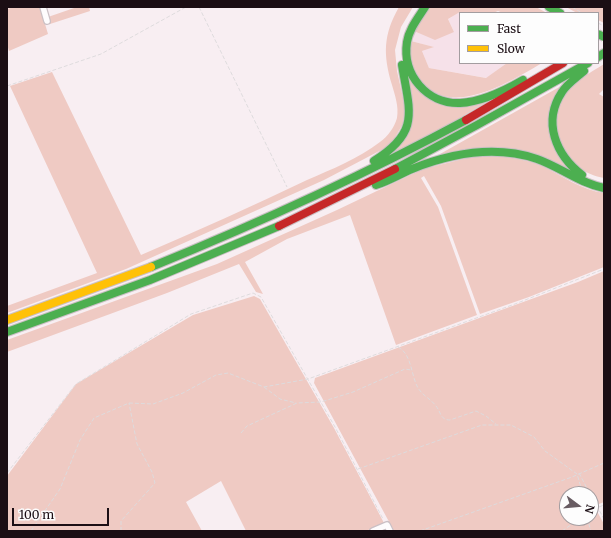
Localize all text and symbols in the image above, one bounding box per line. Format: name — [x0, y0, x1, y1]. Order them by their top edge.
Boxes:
legend — [459, 12, 599, 64]
text: Fast — [497, 21, 521, 36]
text: Slow — [497, 41, 525, 56]
north arrow — [559, 486, 599, 526]
scale bar — [14, 500, 111, 526]
text: N — [582, 503, 598, 515]
text: 100 m — [19, 507, 54, 522]

